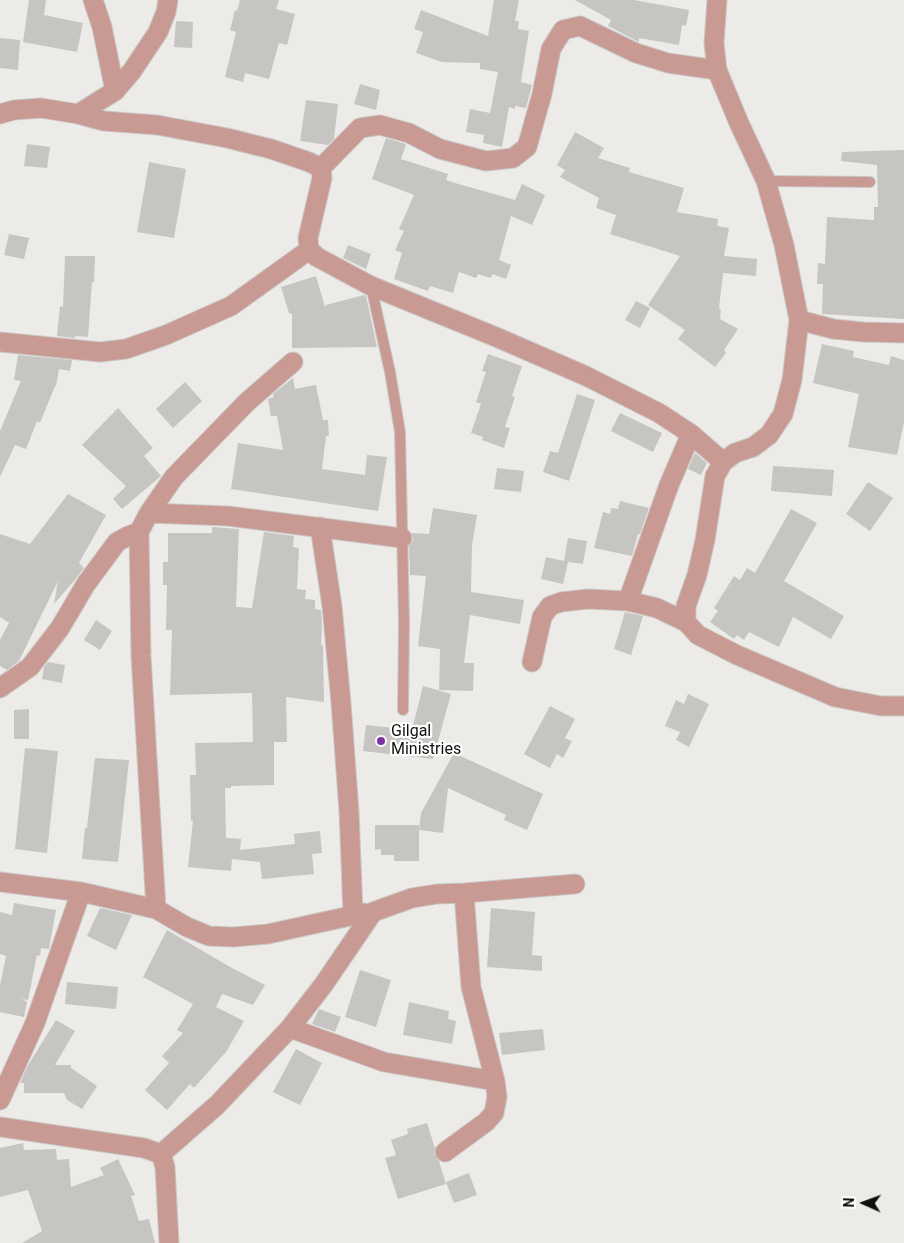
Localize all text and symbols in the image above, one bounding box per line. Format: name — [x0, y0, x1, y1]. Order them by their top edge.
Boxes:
place label: Gilgal Ministries — [391, 722, 461, 760]
marker: Gilgal Ministries — [375, 735, 387, 747]
north arrow — [839, 1178, 889, 1228]
text: N — [841, 1197, 857, 1208]

